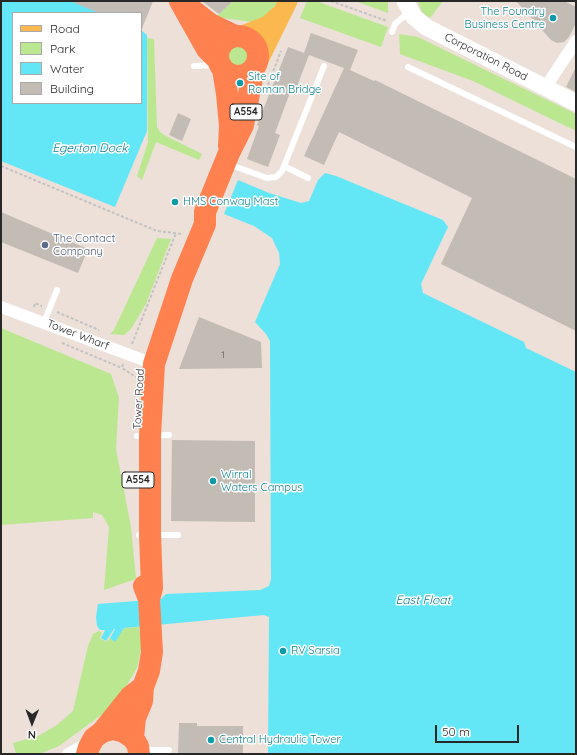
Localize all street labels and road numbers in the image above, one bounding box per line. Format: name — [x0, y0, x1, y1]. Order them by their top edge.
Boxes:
street label: Corporation Road — [442, 30, 530, 84]
road number: A554 — [230, 104, 262, 120]
street label: Tower Wharf — [45, 317, 111, 353]
street label: Tower Road — [131, 368, 147, 430]
road number: A554 — [122, 472, 154, 488]

